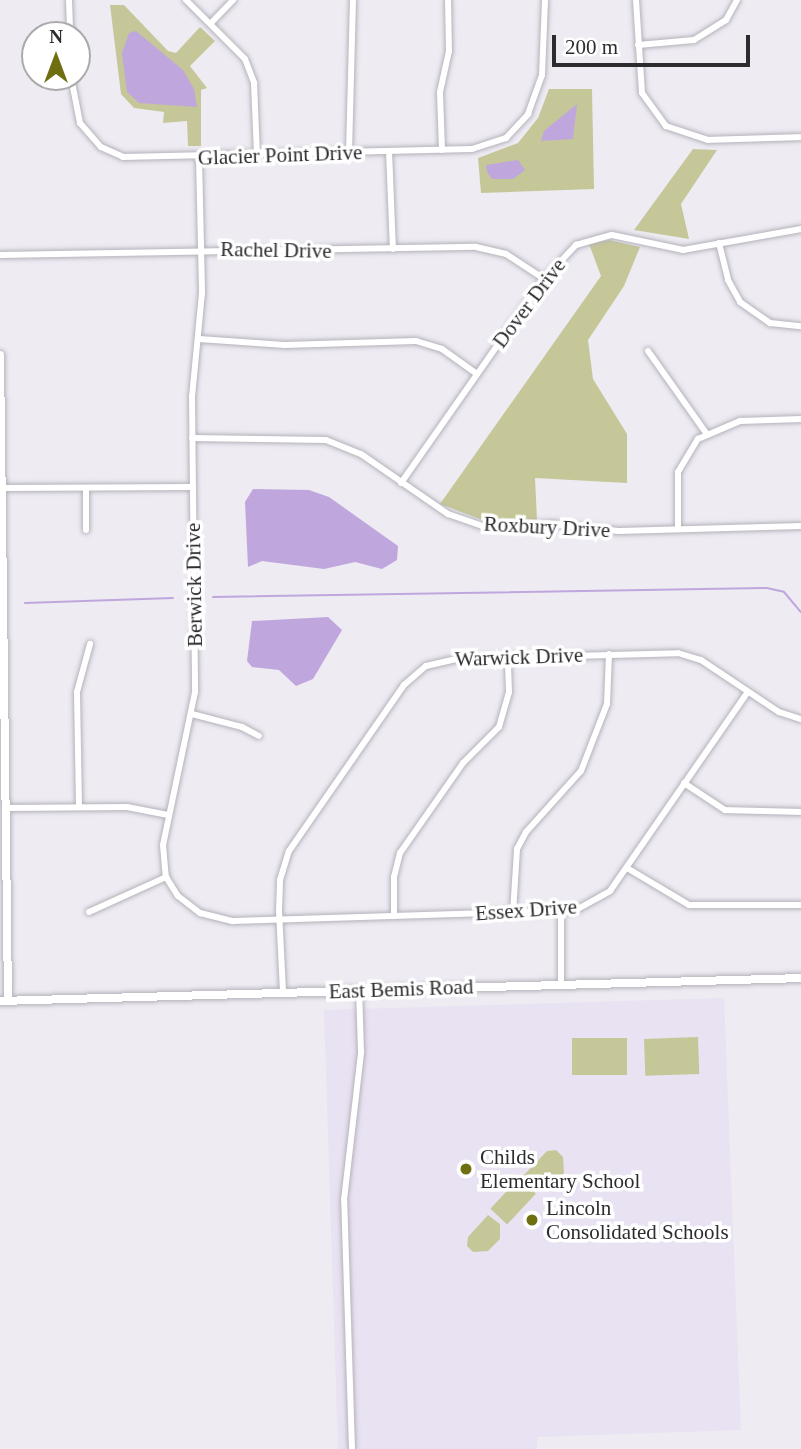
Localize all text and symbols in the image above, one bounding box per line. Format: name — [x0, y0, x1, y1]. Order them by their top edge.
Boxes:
north arrow — [21, 21, 91, 91]
scale bar — [556, 21, 754, 65]
text: N — [49, 26, 63, 47]
text: 200 m — [565, 35, 618, 59]
street label: Glacier Point Drive — [197, 140, 363, 170]
street label: Rachel Drive — [220, 236, 332, 264]
street label: Dover Drive — [487, 253, 571, 353]
street label: Roxbury Drive — [483, 511, 611, 543]
street label: Berwick Drive — [180, 523, 208, 647]
street label: Warwick Drive — [454, 642, 584, 672]
street label: Essex Drive — [474, 894, 578, 926]
street label: East Bemis Road — [328, 974, 474, 1004]
place label: Childs Elementary School — [480, 1144, 640, 1194]
marker: Childs Elementary School — [458, 1161, 474, 1177]
place label: Lincoln Consolidated Schools — [546, 1195, 729, 1245]
marker: Lincoln Consolidated Schools — [524, 1212, 540, 1228]

